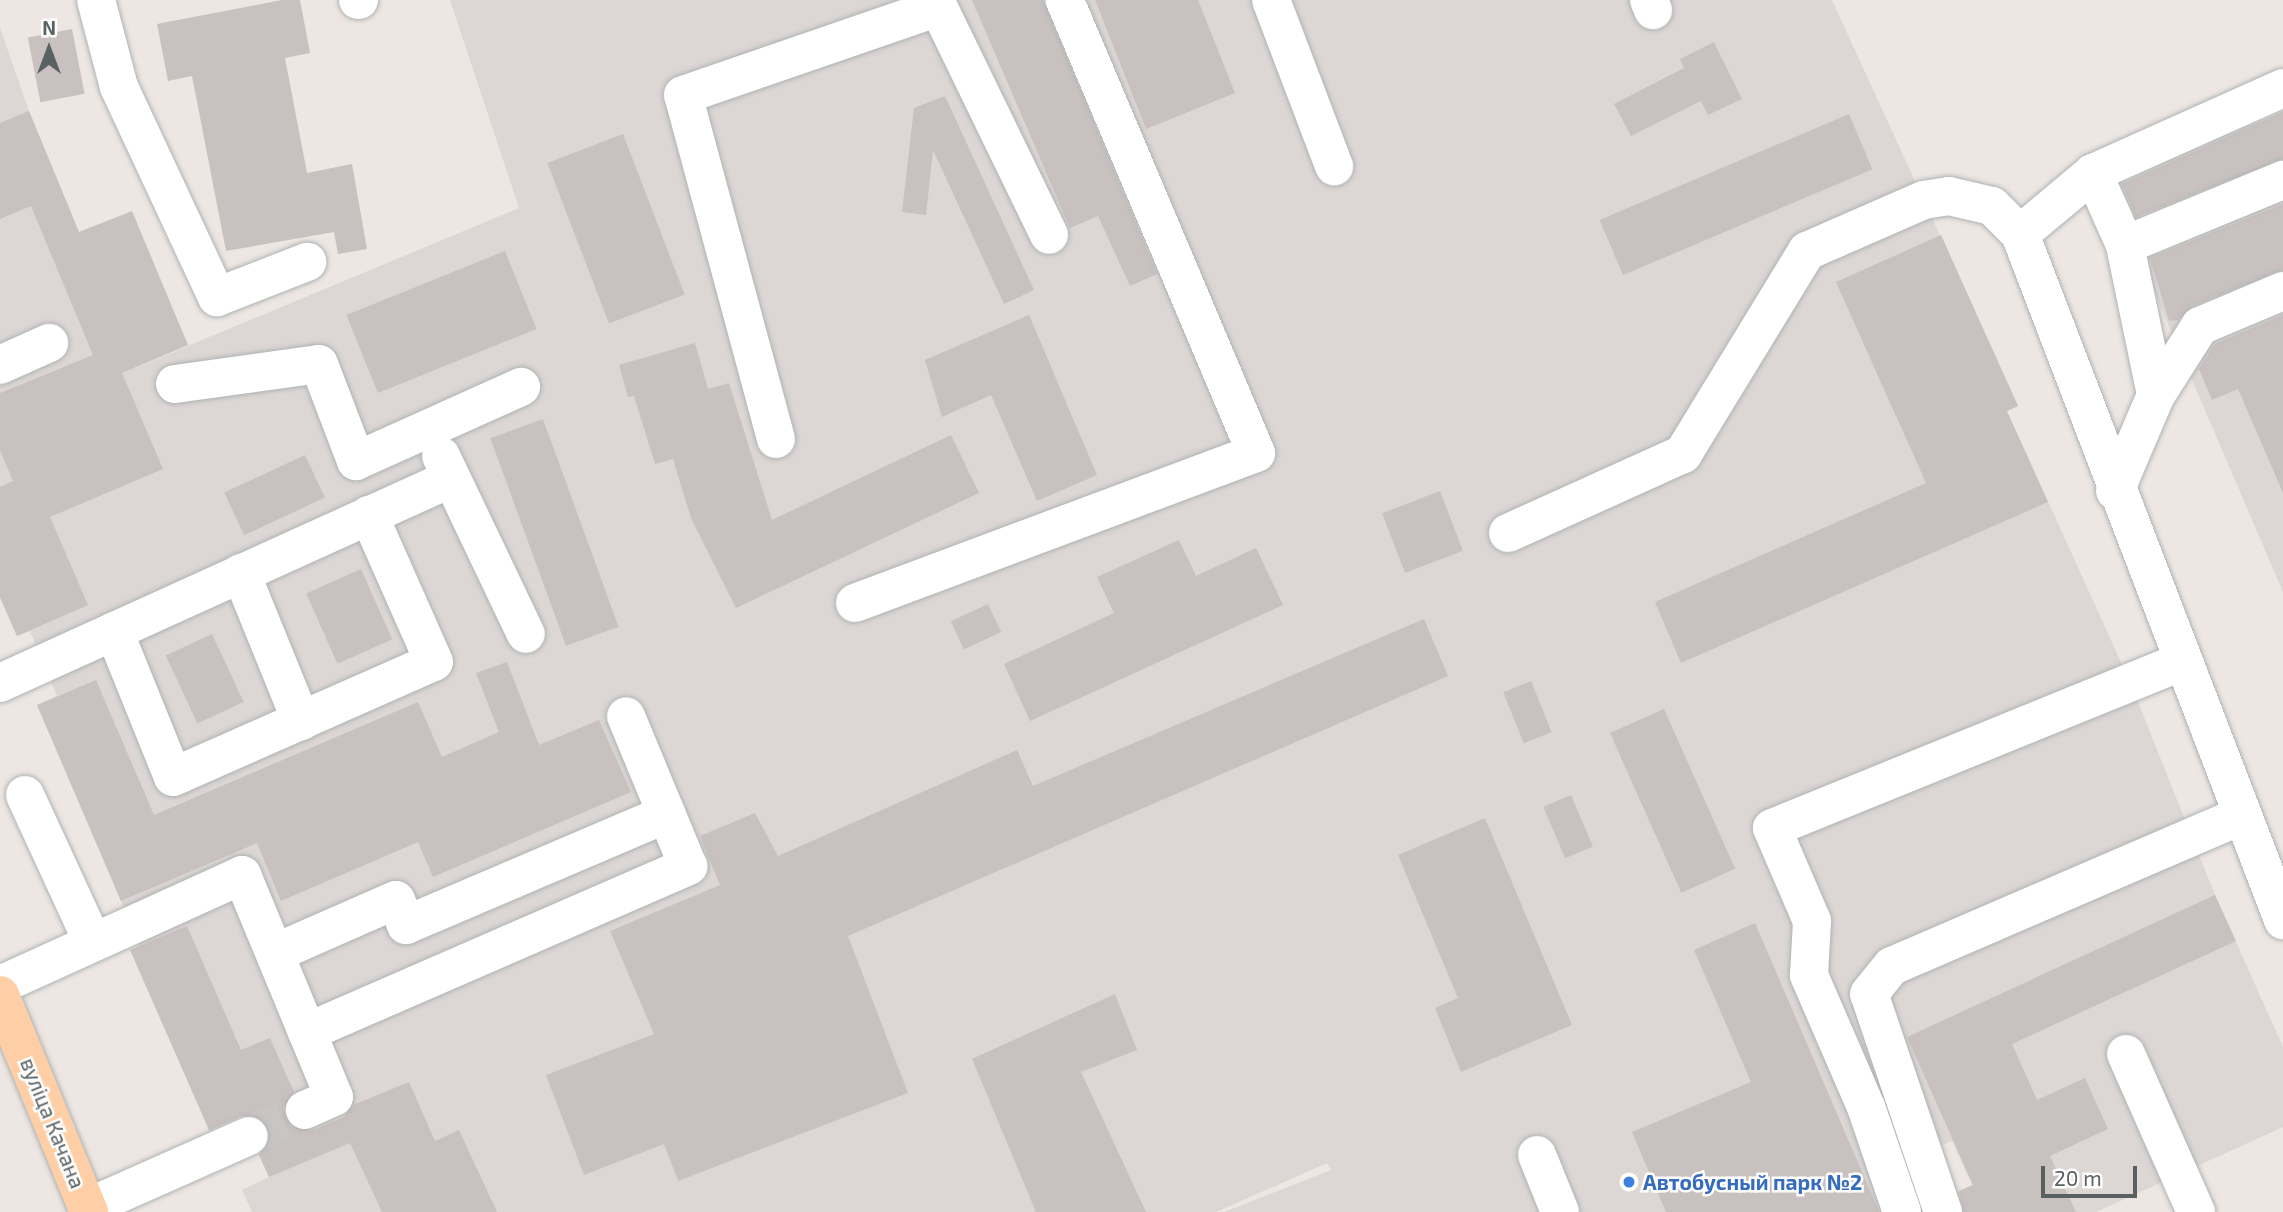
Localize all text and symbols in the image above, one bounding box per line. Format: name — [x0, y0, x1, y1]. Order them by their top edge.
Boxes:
north arrow — [14, 14, 84, 84]
text: N — [42, 16, 56, 39]
street label: вуліца Качана — [15, 1054, 91, 1192]
scale bar — [2045, 1152, 2141, 1196]
text: 20 m — [2054, 1165, 2102, 1190]
place label: Автобусный парк №2 — [1643, 1169, 1862, 1195]
marker: Автобусный парк №2 — [1621, 1174, 1637, 1190]

